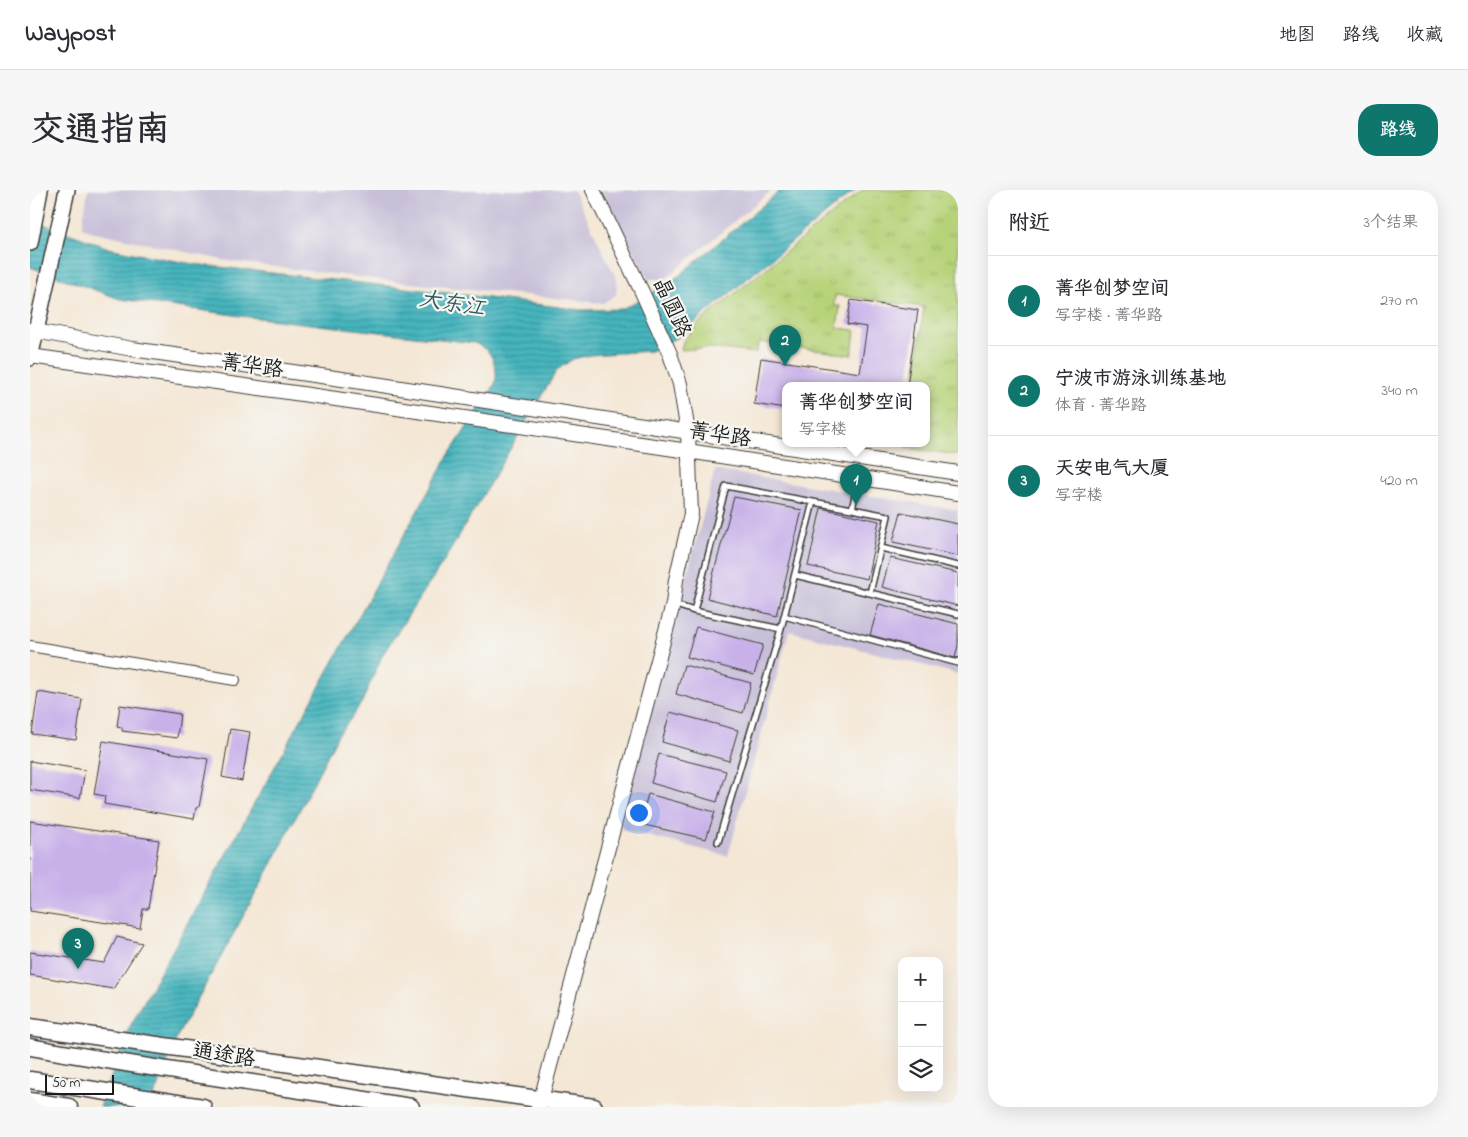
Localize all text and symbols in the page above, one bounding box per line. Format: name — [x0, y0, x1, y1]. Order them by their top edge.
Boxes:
text: Waypost — [25, 17, 116, 52]
text: 地图 — [1279, 23, 1315, 49]
text: 路线 — [1343, 23, 1379, 49]
text: 收藏 — [1407, 23, 1443, 49]
button: 路线 — [1358, 104, 1438, 156]
text: 交通指南 — [30, 106, 170, 157]
text: 附近 — [1008, 209, 1050, 239]
text: 3个结果 — [1363, 211, 1418, 235]
street label: 晶圆路 — [644, 273, 698, 343]
text: 菁华创梦空间 — [1055, 276, 1169, 303]
water label: 大东江 — [417, 284, 488, 326]
text: 1 — [1021, 289, 1027, 313]
text: 270 m — [1380, 289, 1418, 313]
text: 写字楼 · 菁华路 — [1055, 304, 1162, 328]
pin: 2 — [769, 325, 801, 366]
street label: 菁华路 — [219, 348, 285, 386]
text: 宁波市游泳训练基地 — [1055, 366, 1226, 393]
text: 2 — [1020, 379, 1028, 403]
text: 340 m — [1381, 379, 1418, 403]
popup — [782, 382, 930, 447]
text: 菁华创梦空间 — [799, 390, 913, 417]
text: 体育 · 菁华路 — [1055, 394, 1146, 418]
street label: 菁华路 — [687, 416, 753, 456]
text: 写字楼 — [799, 418, 847, 442]
text: 天安电气大厦 — [1055, 456, 1169, 483]
pin: 1 — [840, 464, 872, 505]
text: 3 — [1021, 469, 1027, 493]
text: 420 m — [1380, 469, 1418, 493]
text: 写字楼 — [1055, 484, 1103, 508]
your location — [626, 800, 652, 826]
pin: 3 — [62, 928, 94, 969]
map controls — [898, 957, 943, 1092]
button: + — [898, 957, 943, 1002]
button: − — [898, 1002, 943, 1047]
street label: 通途路 — [191, 1036, 257, 1076]
button: layers — [898, 1047, 943, 1092]
scale bar — [45, 1072, 114, 1095]
text: 50 m — [52, 1073, 80, 1094]

